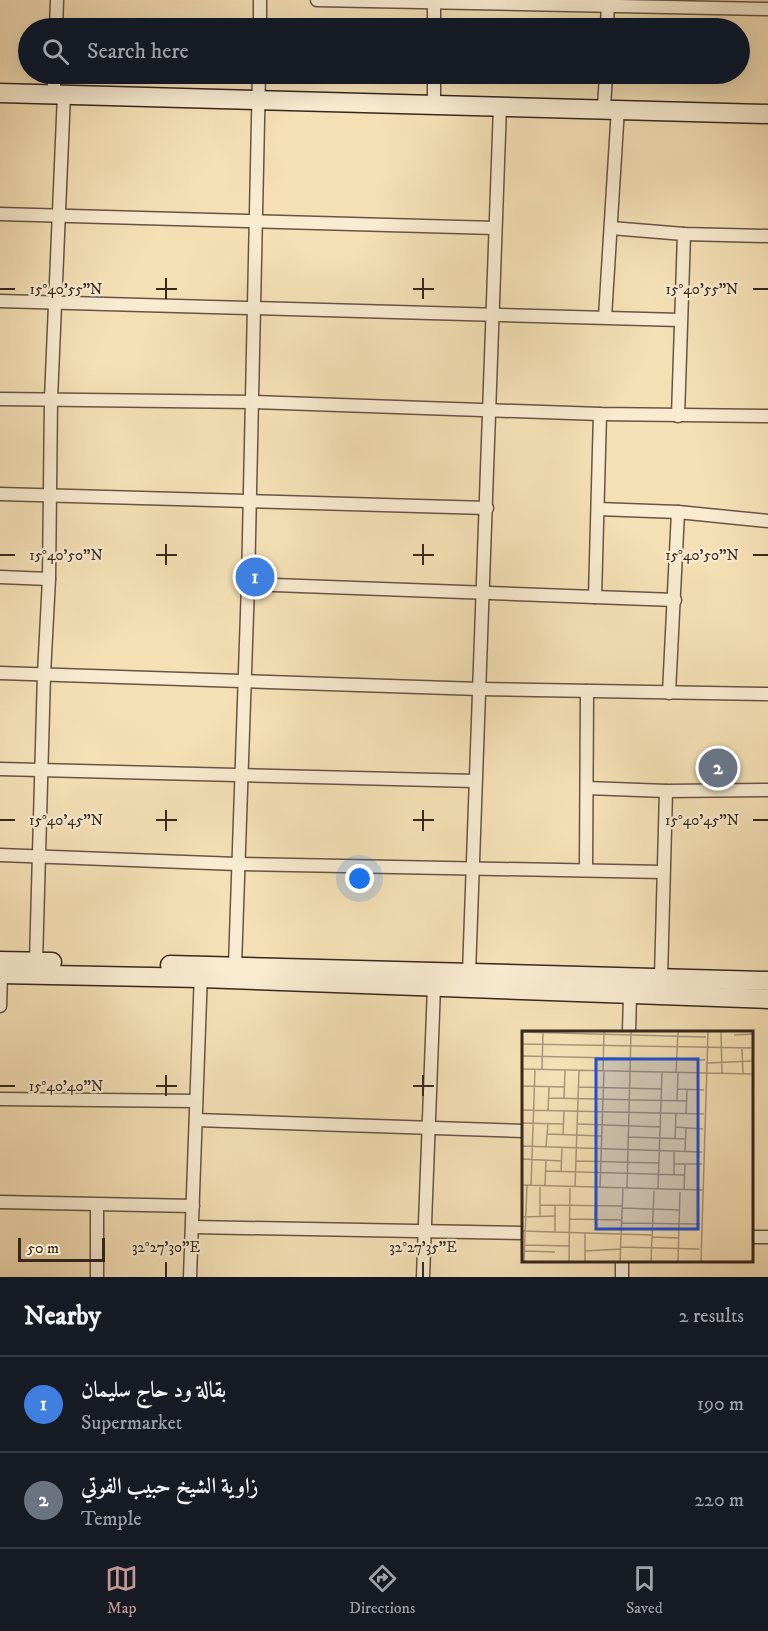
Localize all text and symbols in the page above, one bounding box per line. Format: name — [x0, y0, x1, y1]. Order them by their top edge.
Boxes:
search box — [18, 18, 750, 84]
icon: search — [39, 35, 72, 68]
text: Search here — [87, 38, 189, 65]
text: 15°40'55"N — [30, 280, 102, 299]
text: 15°40'55"N — [666, 280, 738, 299]
text: 15°40'50"N — [29, 546, 103, 565]
text: 15°40'50"N — [665, 546, 739, 565]
pin: 1 — [236, 554, 274, 600]
pin: 2 — [698, 746, 738, 790]
text: 15°40'45"N — [29, 811, 103, 830]
text: 15°40'45"N — [665, 811, 739, 830]
your location — [345, 864, 374, 893]
inset map — [522, 1031, 753, 1262]
text: 15°40'40"N — [29, 1077, 103, 1096]
scale bar — [18, 1235, 105, 1262]
text: 50 m — [27, 1238, 59, 1258]
text: 32°27'30"E — [132, 1238, 201, 1257]
text: 32°27'35"E — [389, 1238, 457, 1257]
text: Nearby — [24, 1300, 101, 1333]
text: 2 results — [679, 1304, 744, 1329]
text: بقالة ود حاج سليمان — [81, 1377, 226, 1404]
text: 1 — [40, 1392, 47, 1417]
text: 190 m — [697, 1392, 744, 1417]
text: Supermarket — [81, 1411, 182, 1436]
text: زاوية الشيخ حبيب الفوتي — [81, 1473, 259, 1500]
text: 2 — [39, 1488, 48, 1513]
text: 220 m — [694, 1488, 744, 1513]
text: Temple — [81, 1507, 142, 1532]
tab: Map — [105, 1562, 138, 1618]
tab: Directions — [349, 1562, 415, 1618]
tab: Saved — [626, 1562, 663, 1618]

